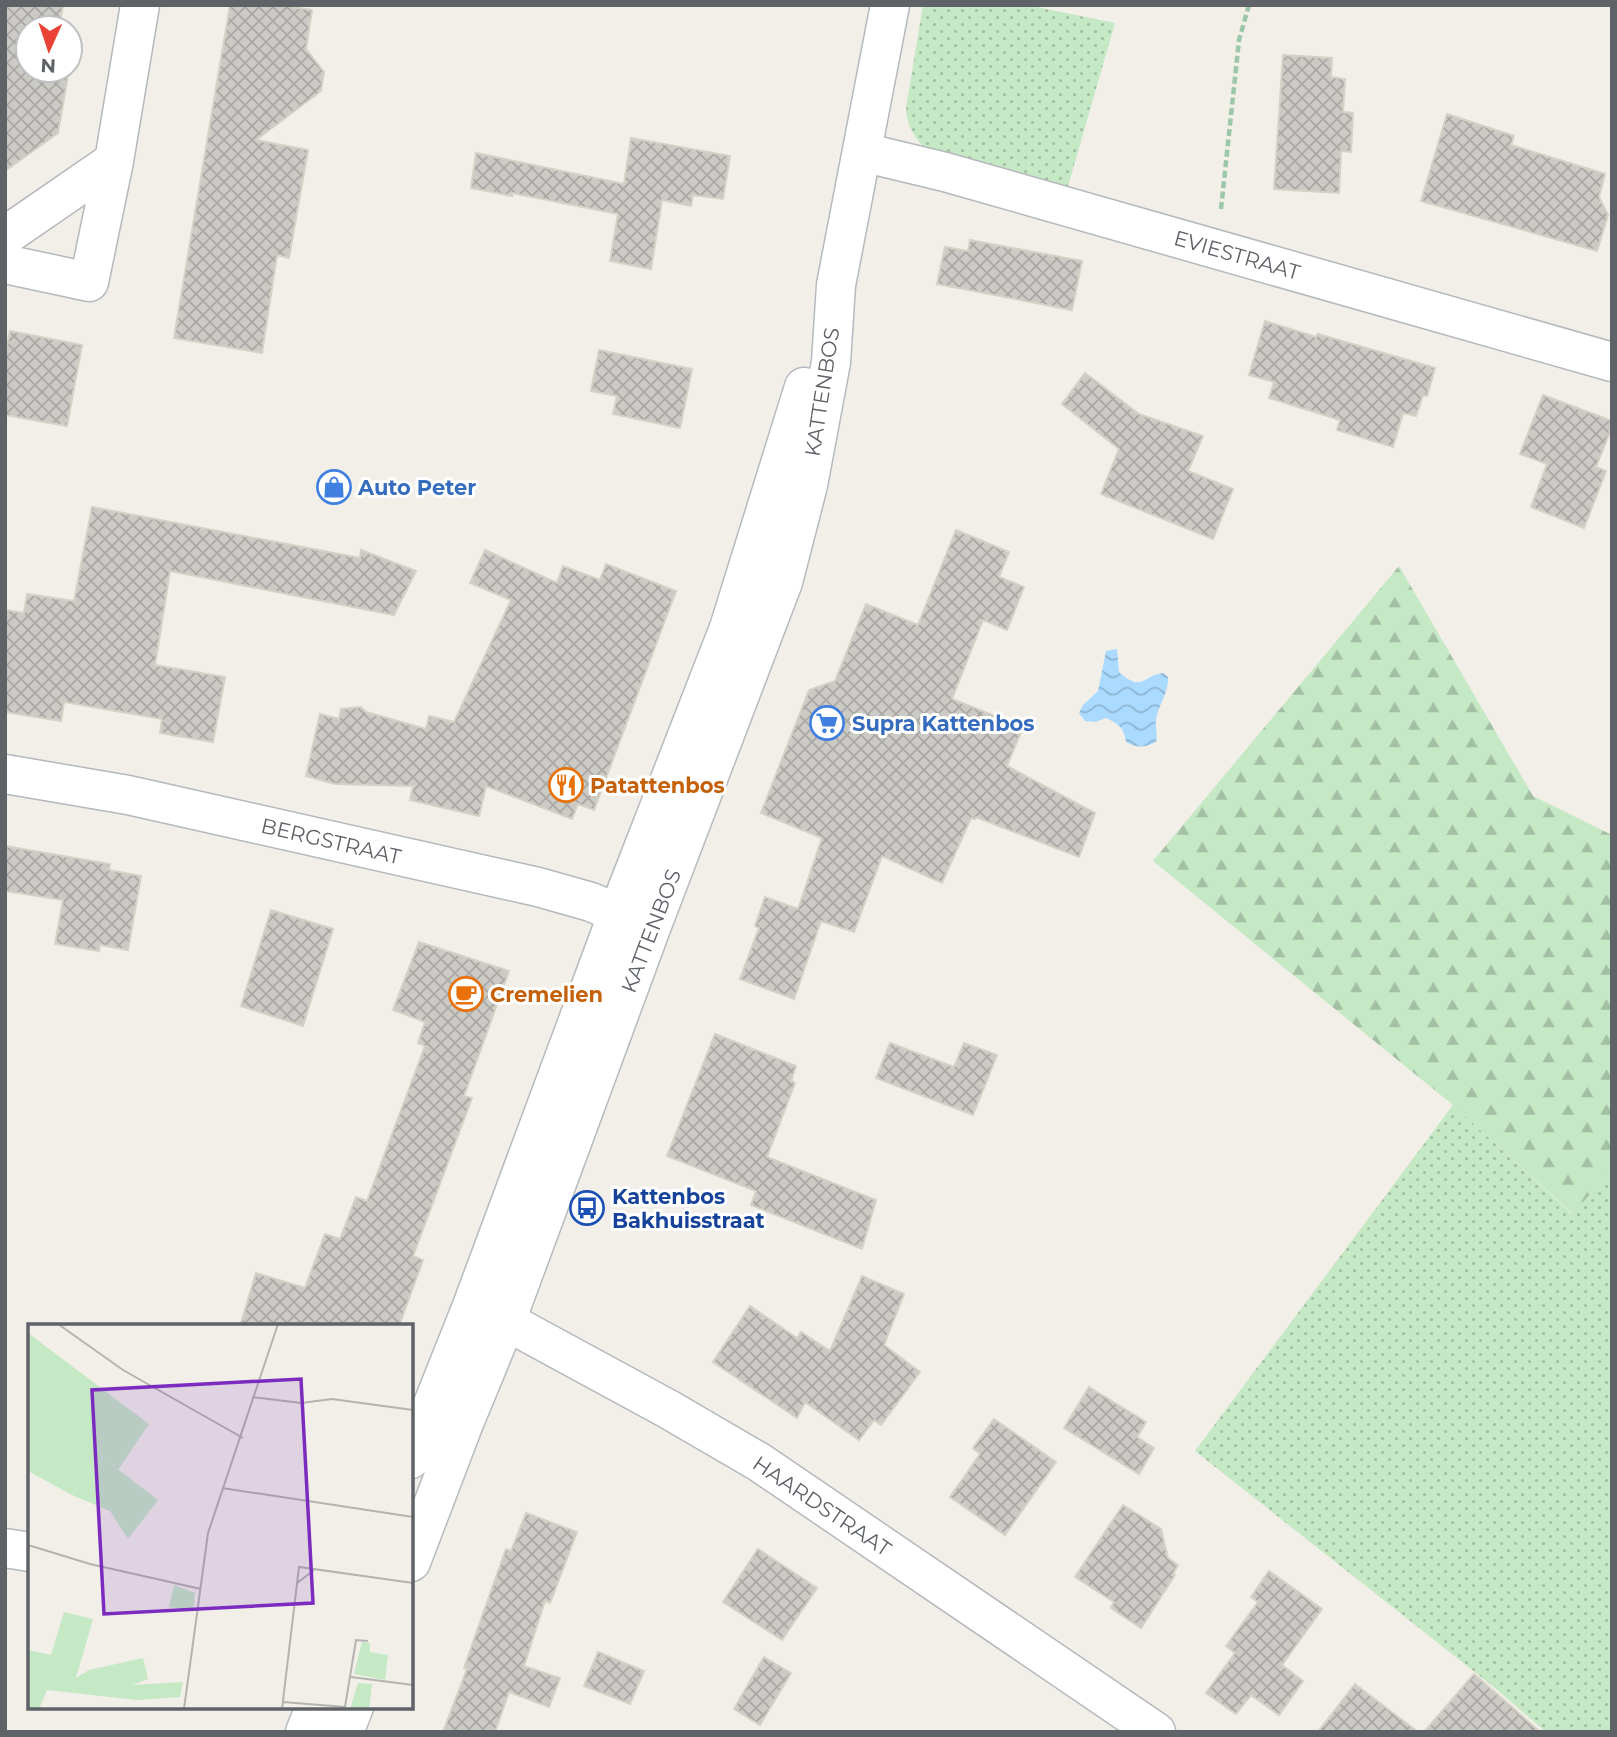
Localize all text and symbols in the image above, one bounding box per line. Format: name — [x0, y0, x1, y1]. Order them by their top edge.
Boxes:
north arrow — [14, 14, 84, 84]
text: N — [40, 54, 56, 77]
street label: EVIESTRAAT — [1171, 225, 1303, 285]
street label: KATTENBOS — [799, 326, 845, 458]
shop icon: Auto Peter — [315, 468, 353, 506]
place label: Auto Peter — [357, 475, 476, 500]
supermarket icon: Supra Kattenbos — [808, 704, 846, 742]
place label: Supra Kattenbos — [852, 711, 1035, 736]
restaurant icon: Patattenbos — [547, 766, 585, 804]
place label: Patattenbos — [590, 773, 725, 798]
street label: BERGSTRAAT — [259, 813, 403, 869]
street label: KATTENBOS — [616, 866, 686, 996]
cafe icon: Cremelien — [447, 975, 485, 1013]
place label: Cremelien — [490, 982, 603, 1007]
place label: Kattenbos Bakhuisstraat — [612, 1184, 765, 1233]
bus stop icon: Kattenbos Bakhuisstraat — [568, 1189, 606, 1227]
inset map — [28, 1324, 413, 1709]
street label: HAARDSTRAAT — [748, 1450, 896, 1562]

